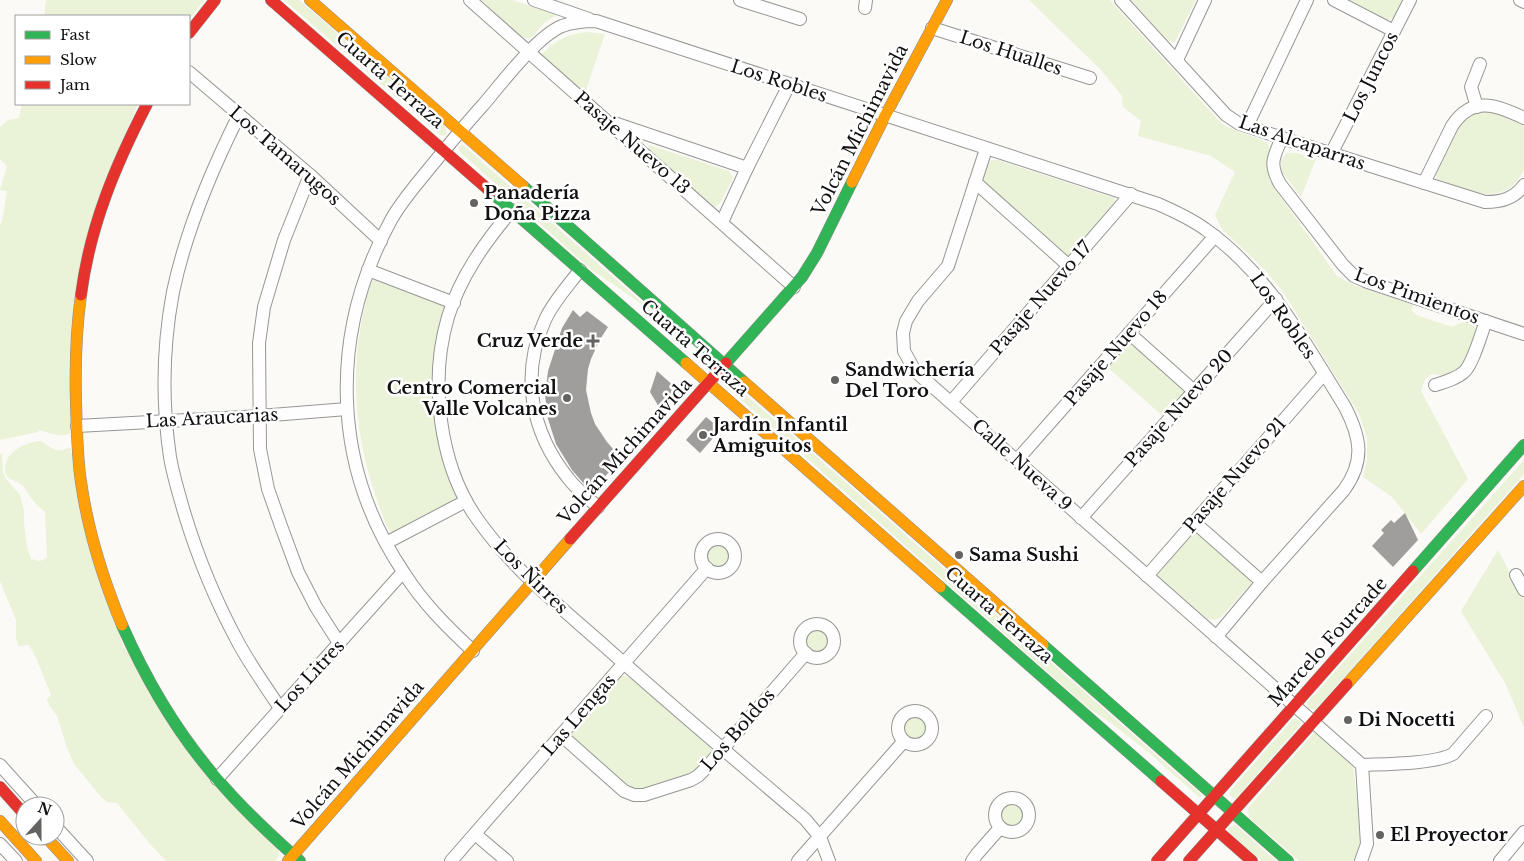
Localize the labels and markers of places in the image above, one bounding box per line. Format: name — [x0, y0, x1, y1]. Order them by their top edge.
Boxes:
place label: Panadería Doña Pizza — [484, 182, 591, 225]
marker: Panadería Doña Pizza — [468, 197, 480, 209]
place label: Cruz Verde — [477, 330, 583, 352]
marker: Cruz Verde — [587, 335, 599, 347]
place label: Sandwichería Del Toro — [845, 359, 975, 402]
marker: Sandwichería Del Toro — [829, 374, 841, 386]
place label: Centro Comercial Valle Volcanes — [387, 377, 558, 420]
marker: Centro Comercial Valle Volcanes — [561, 392, 573, 404]
place label: Jardín Infantil Amiguitos — [709, 414, 848, 457]
marker: Jardín Infantil Amiguitos — [697, 429, 709, 441]
place label: Sama Sushi — [969, 544, 1079, 566]
marker: Sama Sushi — [953, 549, 965, 561]
place label: Di Nocetti — [1358, 709, 1456, 731]
marker: Di Nocetti — [1342, 714, 1354, 726]
place label: El Proyector — [1390, 824, 1508, 846]
marker: El Proyector — [1374, 829, 1386, 841]

